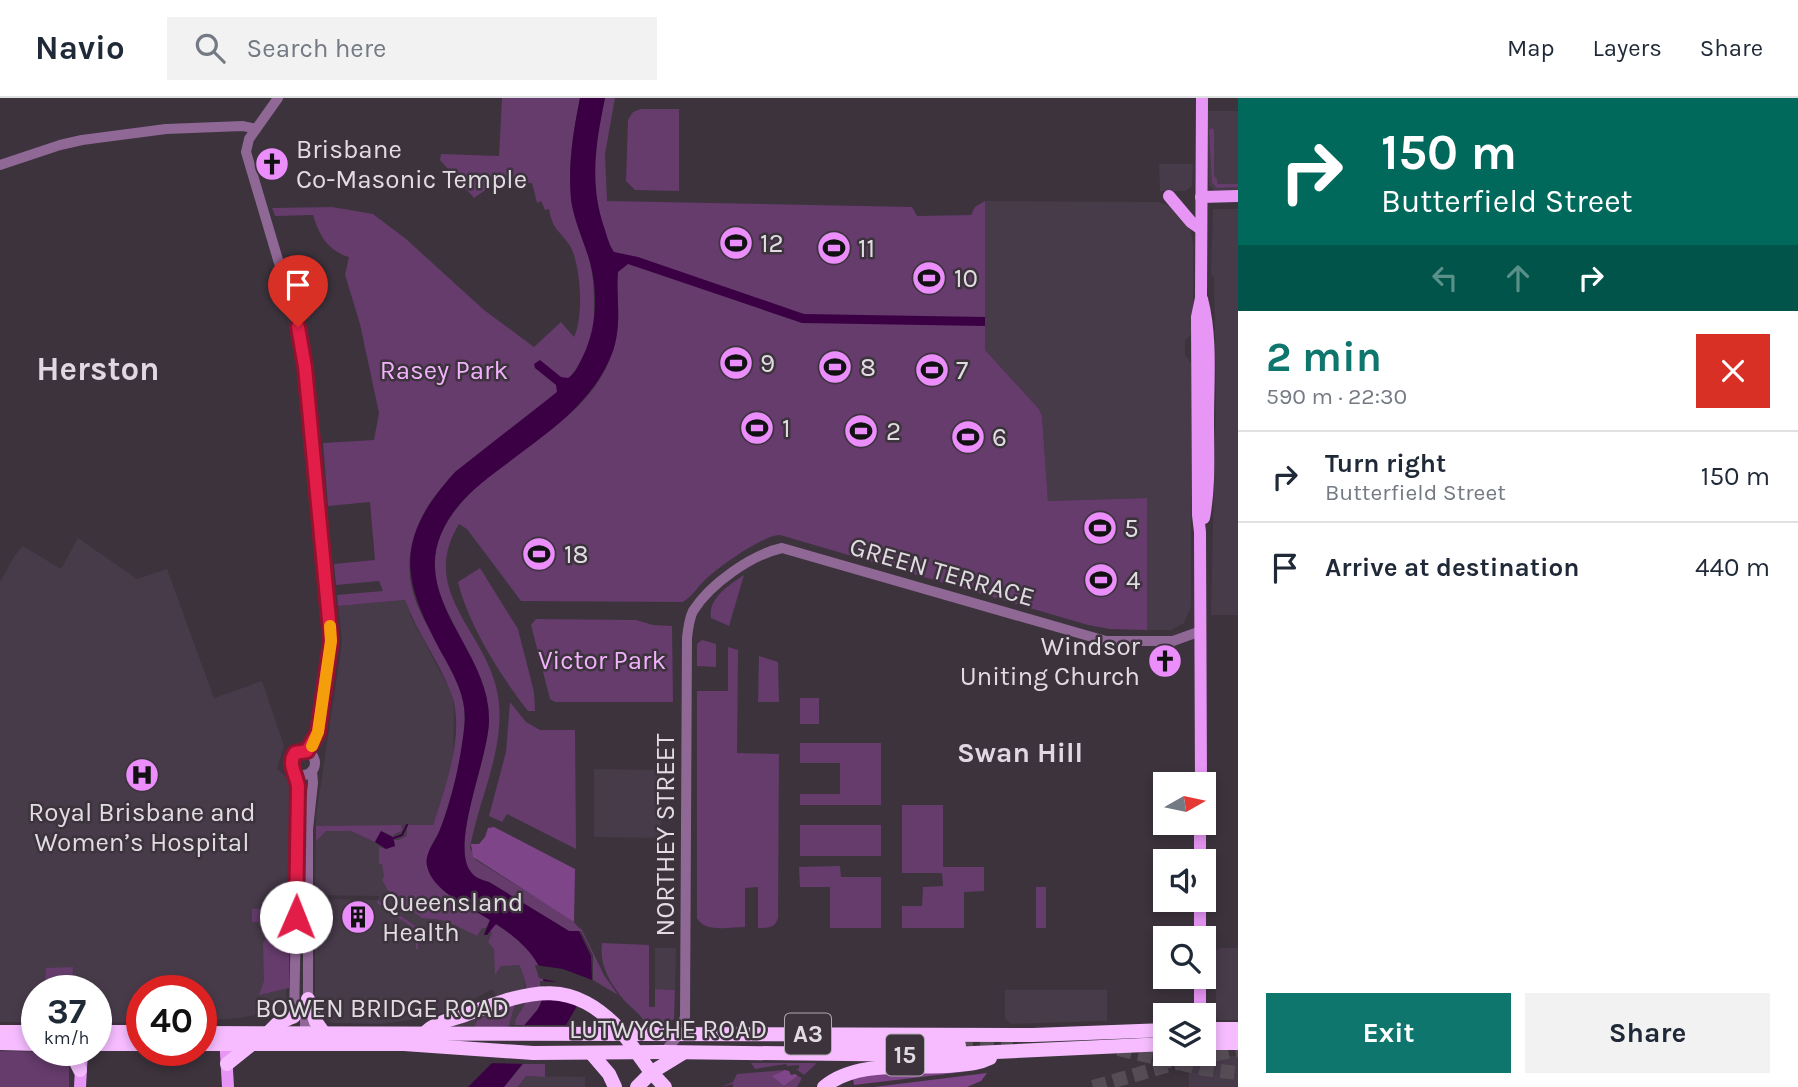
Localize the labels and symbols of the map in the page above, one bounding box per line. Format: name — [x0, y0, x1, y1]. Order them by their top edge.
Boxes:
place label: Brisbane Co-Masonic Temple — [296, 134, 527, 195]
church icon: Brisbane Co-Masonic Temple — [253, 145, 291, 183]
sports icon: 12 — [717, 224, 755, 262]
place label: 12 — [760, 228, 784, 259]
sports icon: 11 — [815, 229, 853, 267]
place label: 11 — [858, 233, 875, 264]
pin — [268, 255, 328, 327]
sports icon: 10 — [910, 259, 948, 297]
place label: 10 — [954, 263, 978, 294]
sports icon: 9 — [717, 344, 755, 382]
place label: 9 — [760, 348, 775, 379]
sports icon: 8 — [816, 348, 854, 386]
district label: Herston — [36, 350, 160, 388]
sports icon: 7 — [913, 351, 951, 389]
place label: 8 — [860, 352, 876, 383]
park label: Rasey Park — [380, 355, 508, 386]
place label: 7 — [956, 355, 968, 386]
sports icon: 1 — [738, 409, 776, 447]
sports icon: 2 — [842, 412, 880, 450]
place label: 1 — [782, 413, 791, 444]
place label: 2 — [886, 416, 901, 447]
sports icon: 6 — [949, 418, 987, 456]
place label: 6 — [992, 422, 1007, 453]
sports icon: 5 — [1081, 509, 1119, 547]
place label: 5 — [1124, 513, 1139, 544]
street label: GREEN TERRACE — [846, 531, 1038, 613]
sports icon: 18 — [520, 535, 558, 573]
place label: 18 — [564, 539, 589, 570]
sports icon: 4 — [1082, 561, 1120, 599]
place label: 4 — [1126, 565, 1141, 596]
place label: Windsor Uniting Church — [960, 631, 1141, 692]
church icon: Windsor Uniting Church — [1146, 642, 1184, 680]
park label: Victor Park — [538, 645, 666, 676]
street label: NORTHEY STREET — [650, 734, 681, 936]
district label: Swan Hill — [957, 736, 1083, 769]
hospital icon: Royal Brisbane and Women’s Hospital — [123, 756, 161, 794]
north arrow — [1153, 772, 1216, 835]
place label: Royal Brisbane and Women’s Hospital — [28, 797, 256, 858]
position arrow — [259, 880, 333, 954]
place label: Queensland Health — [382, 887, 523, 948]
building icon: Queensland Health — [339, 898, 377, 936]
speed limit sign: 40 — [126, 975, 217, 1066]
street label: BOWEN BRIDGE ROAD — [255, 993, 509, 1024]
street label: LUTWYCHE ROAD — [569, 1014, 767, 1045]
road number: A3 — [785, 1014, 831, 1054]
road number: 15 — [886, 1035, 924, 1076]

